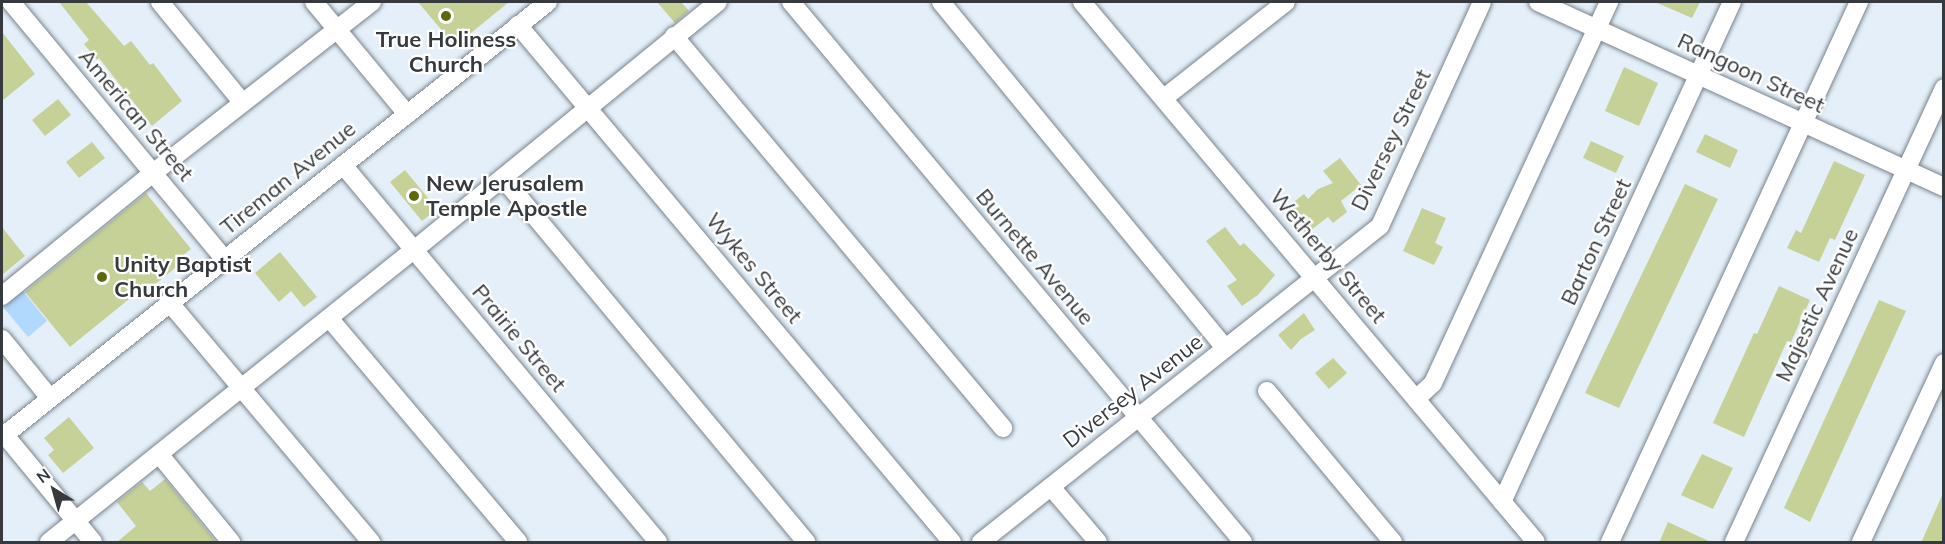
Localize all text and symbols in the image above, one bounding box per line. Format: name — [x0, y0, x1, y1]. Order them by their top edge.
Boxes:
marker: True Holiness Church — [439, 9, 453, 23]
place label: True Holiness Church — [376, 26, 516, 78]
street label: Rangoon Street — [1673, 27, 1829, 119]
street label: American Street — [73, 44, 199, 186]
street label: Diversey Street — [1345, 65, 1437, 215]
street label: Tireman Avenue — [215, 115, 361, 241]
place label: New Jerusalem Temple Apostle — [426, 170, 587, 222]
street label: Barton Street — [1555, 175, 1637, 309]
street label: Burnette Avenue — [970, 183, 1100, 331]
street label: Wetherby Street — [1264, 184, 1392, 328]
marker: New Jerusalem Temple Apostle — [407, 189, 421, 203]
street label: Wykes Street — [700, 207, 808, 329]
street label: Majestic Avenue — [1770, 224, 1864, 386]
place label: Unity Baptist Church — [114, 251, 251, 302]
marker: Unity Baptist Church — [95, 270, 109, 284]
street label: Prairie Street — [466, 279, 572, 397]
street label: Diversey Avenue — [1058, 328, 1208, 454]
north arrow — [24, 460, 84, 520]
text: N — [32, 464, 54, 487]

